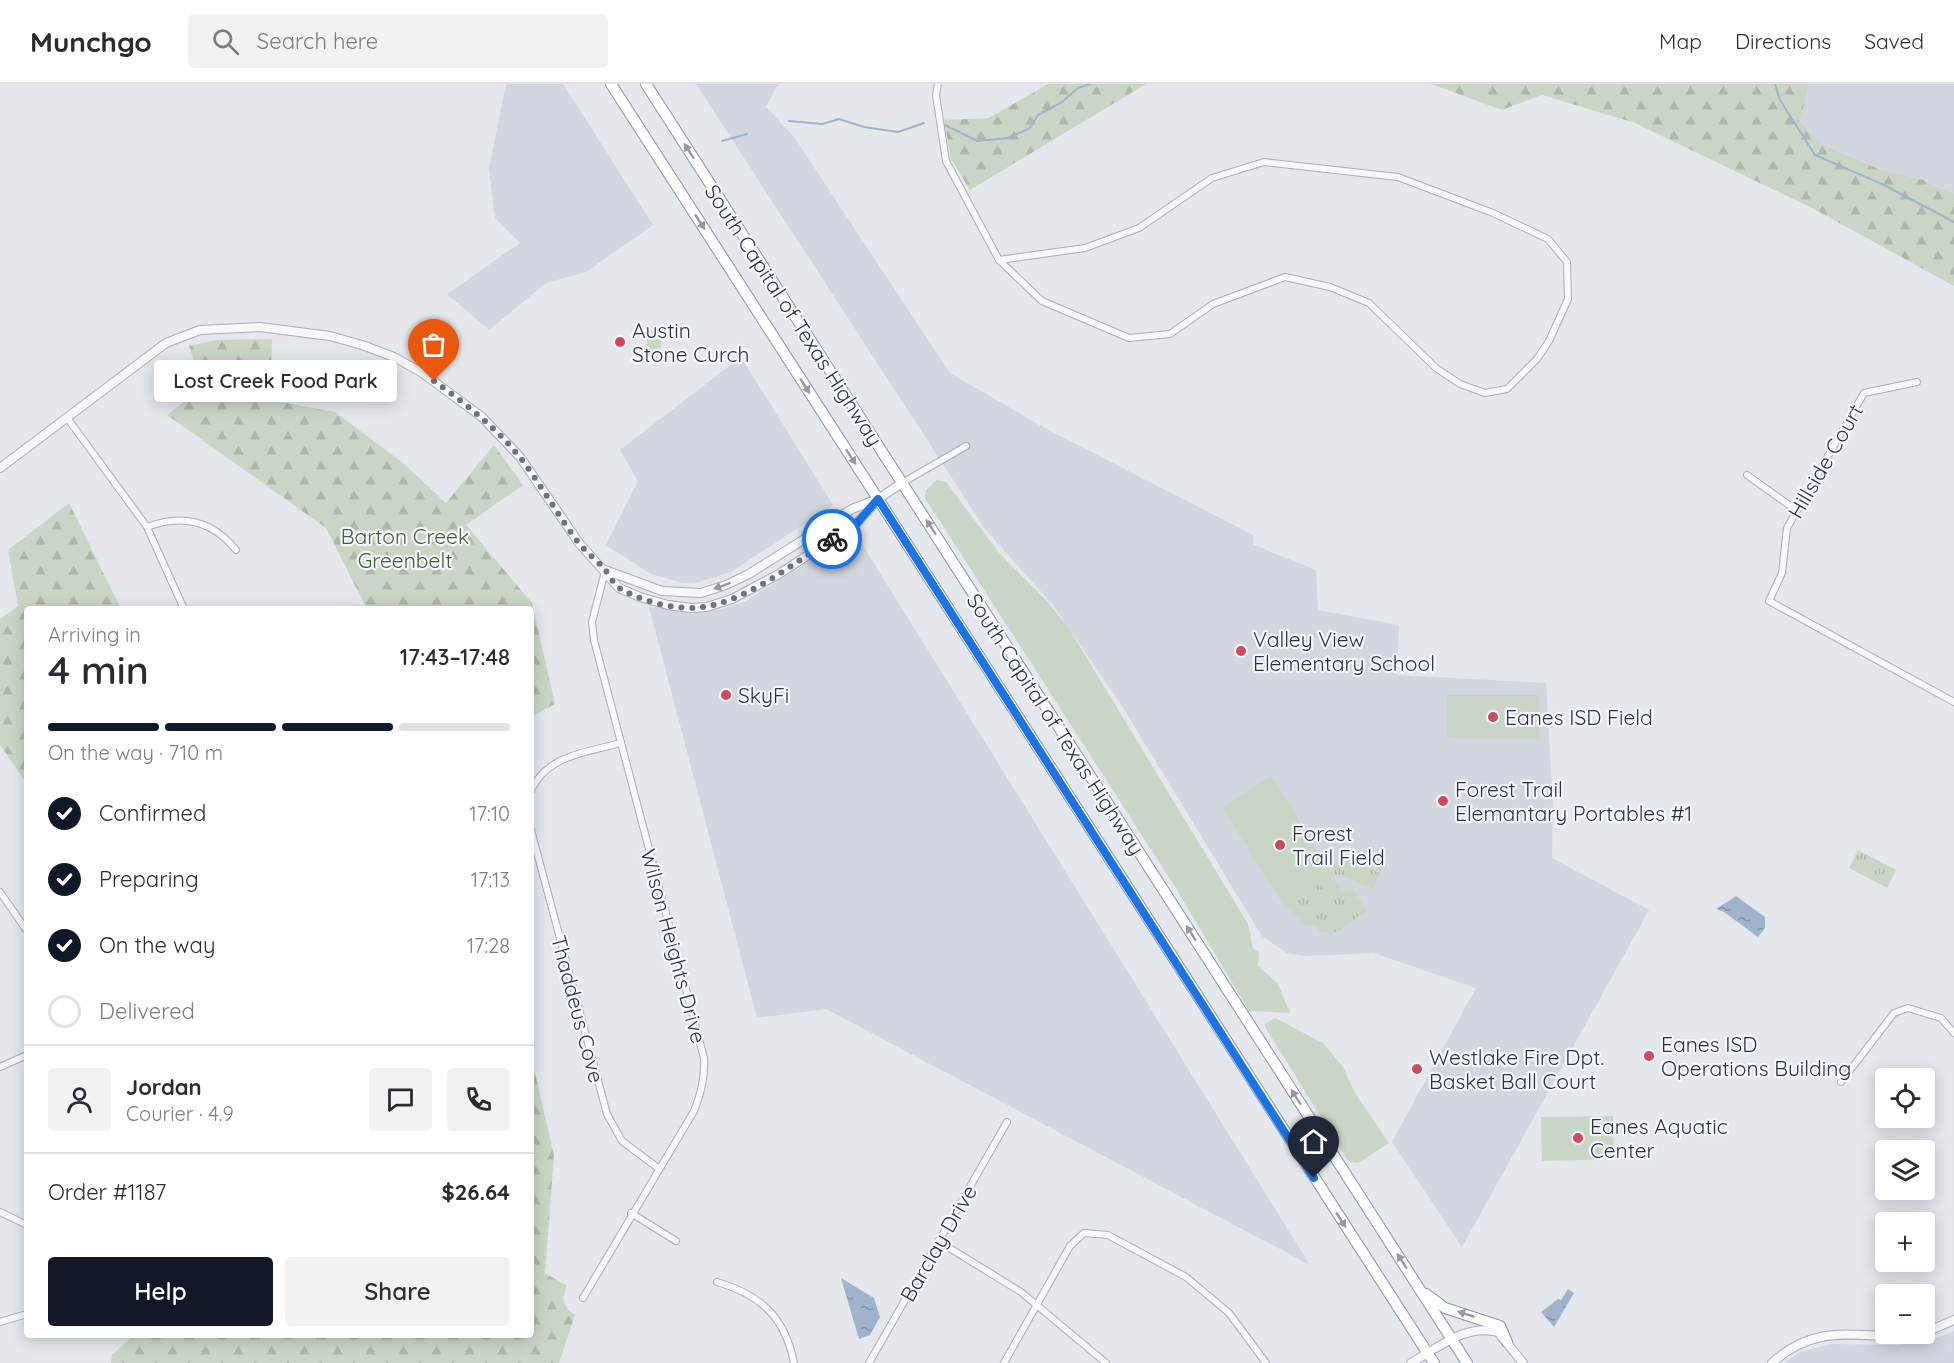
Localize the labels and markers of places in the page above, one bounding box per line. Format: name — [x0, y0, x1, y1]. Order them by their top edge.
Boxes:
place label: Austin Stone Curch — [632, 317, 749, 367]
pin — [408, 319, 459, 381]
marker: Austin Stone Curch — [613, 335, 627, 349]
callout: Lost Creek Food Park — [155, 360, 398, 402]
place label: Valley View Elementary School — [1253, 626, 1435, 676]
marker: Valley View Elementary School — [1234, 644, 1248, 658]
place label: SkyFi — [738, 682, 789, 708]
marker: SkyFi — [719, 688, 733, 702]
place label: Eanes ISD Field — [1505, 704, 1653, 730]
marker: Eanes ISD Field — [1486, 710, 1500, 724]
place label: Forest Trail Elemantary Portables #1 — [1455, 776, 1692, 826]
marker: Forest Trail Elemantary Portables #1 — [1436, 794, 1450, 808]
place label: Forest Trail Field — [1292, 820, 1385, 870]
marker: Forest Trail Field — [1273, 838, 1287, 852]
place label: Eanes ISD Operations Building — [1661, 1031, 1851, 1081]
place label: Westlake Fire Dpt. Basket Ball Court — [1429, 1044, 1604, 1094]
marker: Eanes ISD Operations Building — [1642, 1049, 1656, 1063]
marker: Westlake Fire Dpt. Basket Ball Court — [1410, 1062, 1424, 1076]
place label: Eanes Aquatic Center — [1590, 1113, 1728, 1163]
pin — [1288, 1116, 1339, 1178]
marker: Eanes Aquatic Center — [1571, 1131, 1585, 1145]

